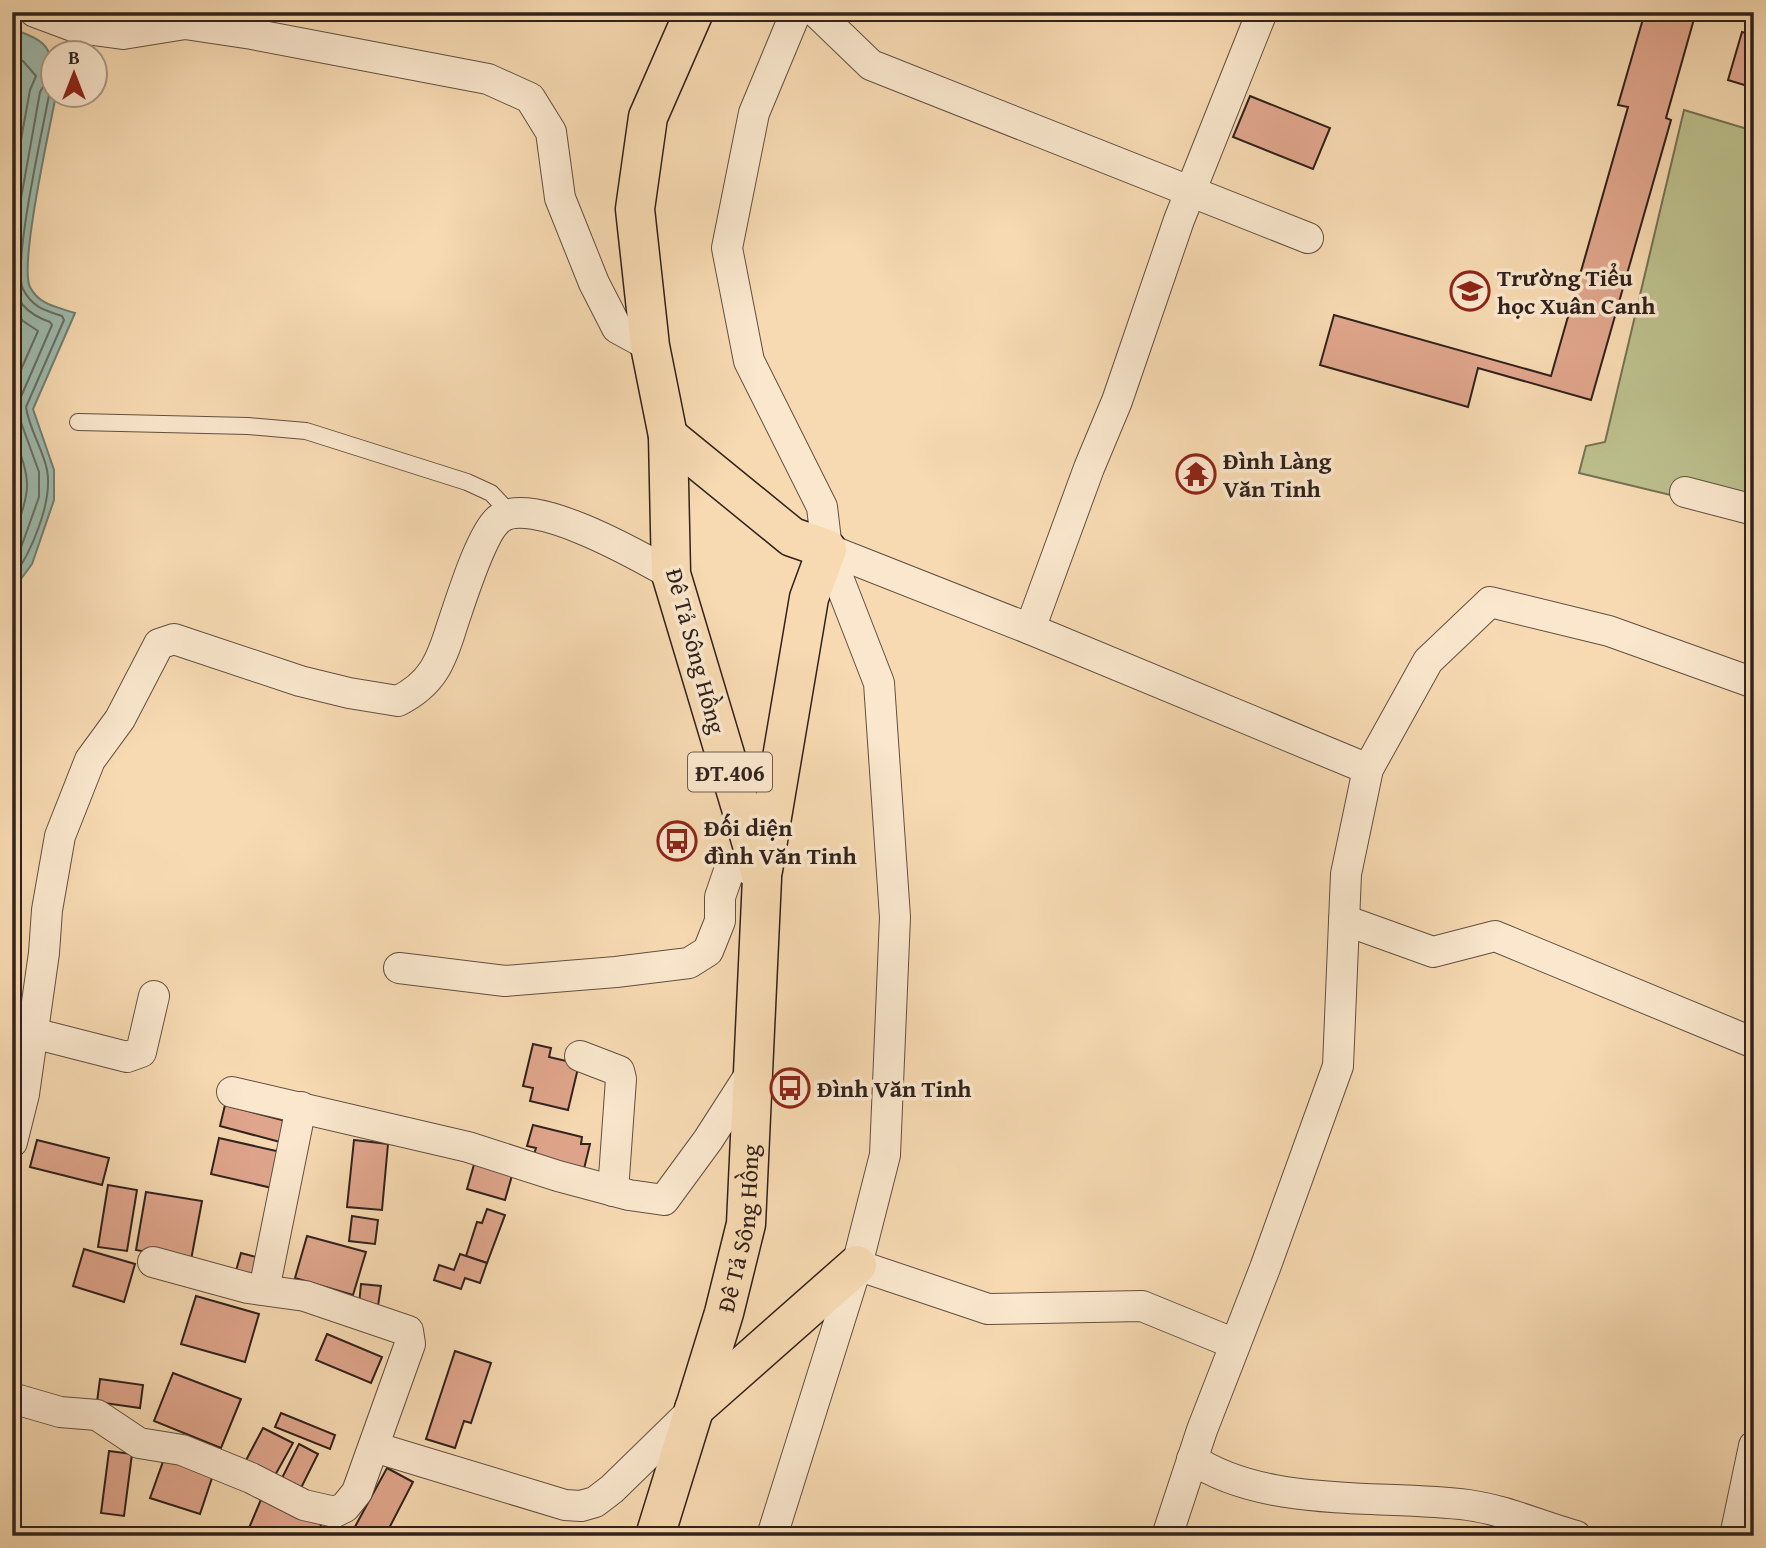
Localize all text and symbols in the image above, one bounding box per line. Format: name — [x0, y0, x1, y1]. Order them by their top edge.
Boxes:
north arrow — [38, 38, 108, 108]
text: B — [68, 43, 80, 71]
place label: Trường Tiểu học Xuân Canh — [1497, 260, 1655, 323]
school or university icon: Trường Tiểu học Xuân Canh — [1449, 270, 1491, 312]
place label: Đình Làng Văn Tinh — [1223, 443, 1332, 506]
temple icon: Đình Làng Văn Tinh — [1175, 453, 1217, 495]
street label: Đê Tả Sông Hồng — [657, 565, 735, 737]
road number: ĐT.406 — [688, 752, 772, 792]
place label: Đối diện đình Văn Tinh — [704, 810, 857, 873]
bus stop icon: Đối diện đình Văn Tinh — [656, 820, 698, 862]
bus stop icon: Đình Văn Tinh — [769, 1067, 811, 1109]
place label: Đình Văn Tinh — [817, 1071, 972, 1106]
street label: Đê Tả Sông Hồng — [707, 1144, 767, 1315]

